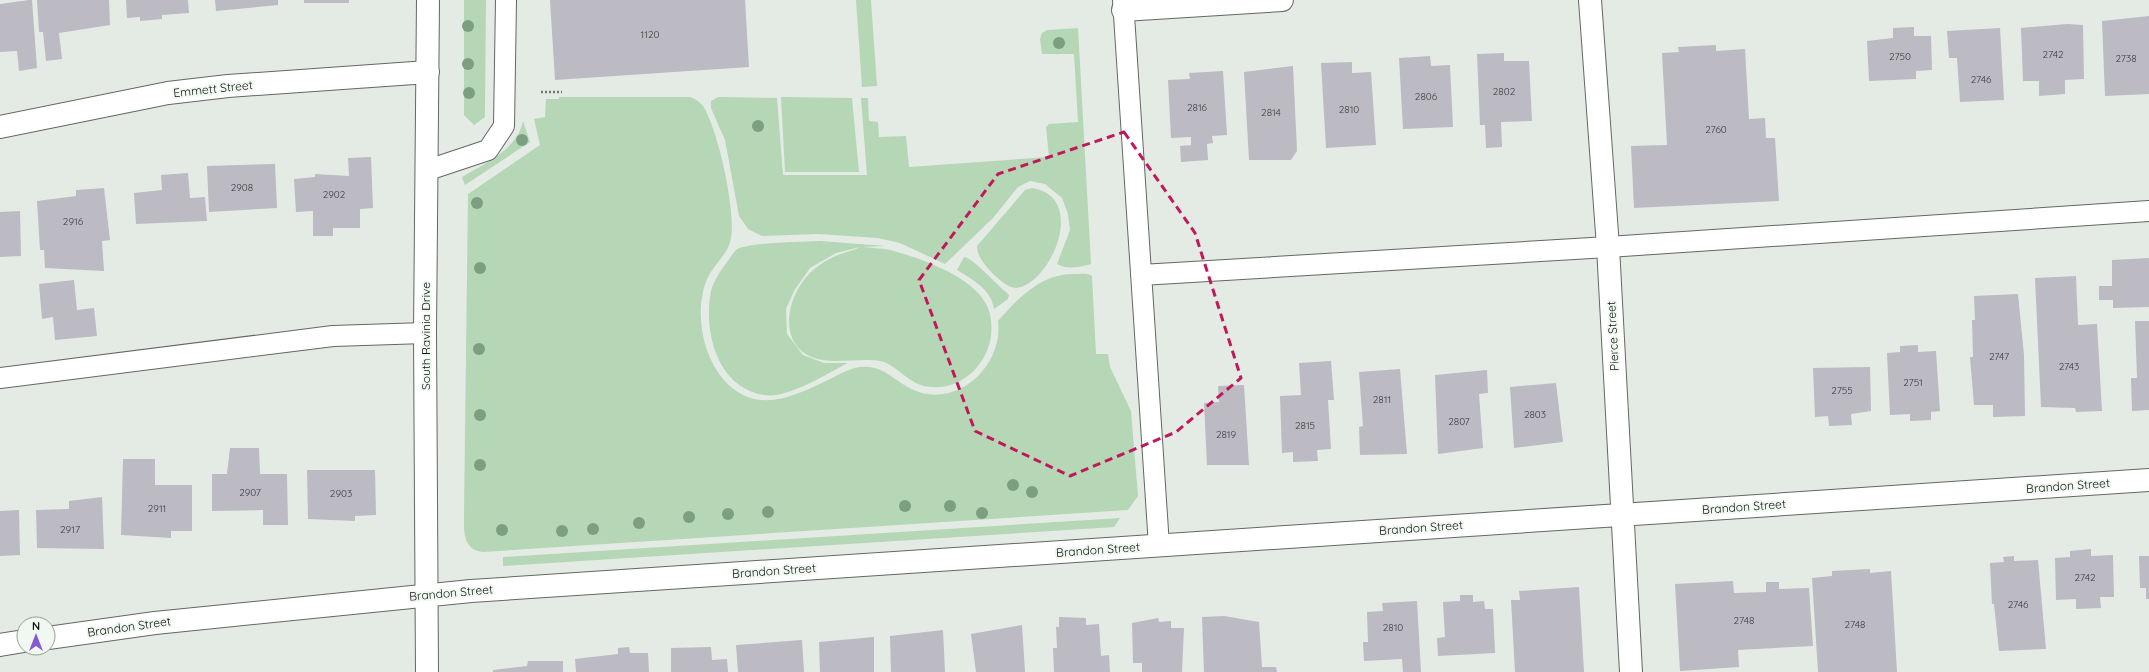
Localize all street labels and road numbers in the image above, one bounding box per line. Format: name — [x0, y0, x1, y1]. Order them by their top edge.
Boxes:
street label: Emmett Street — [173, 77, 253, 100]
street label: South Ravinia Drive — [418, 282, 433, 390]
street label: Pierce Street — [1603, 301, 1622, 371]
street label: Brandon Street — [2026, 475, 2110, 496]
street label: Brandon Street — [1702, 496, 1786, 517]
street label: Brandon Street — [1379, 517, 1463, 538]
street label: Brandon Street — [1056, 539, 1140, 560]
street label: Brandon Street — [732, 560, 816, 581]
street label: Brandon Street — [408, 581, 493, 604]
street label: Brandon Street — [86, 613, 172, 640]

